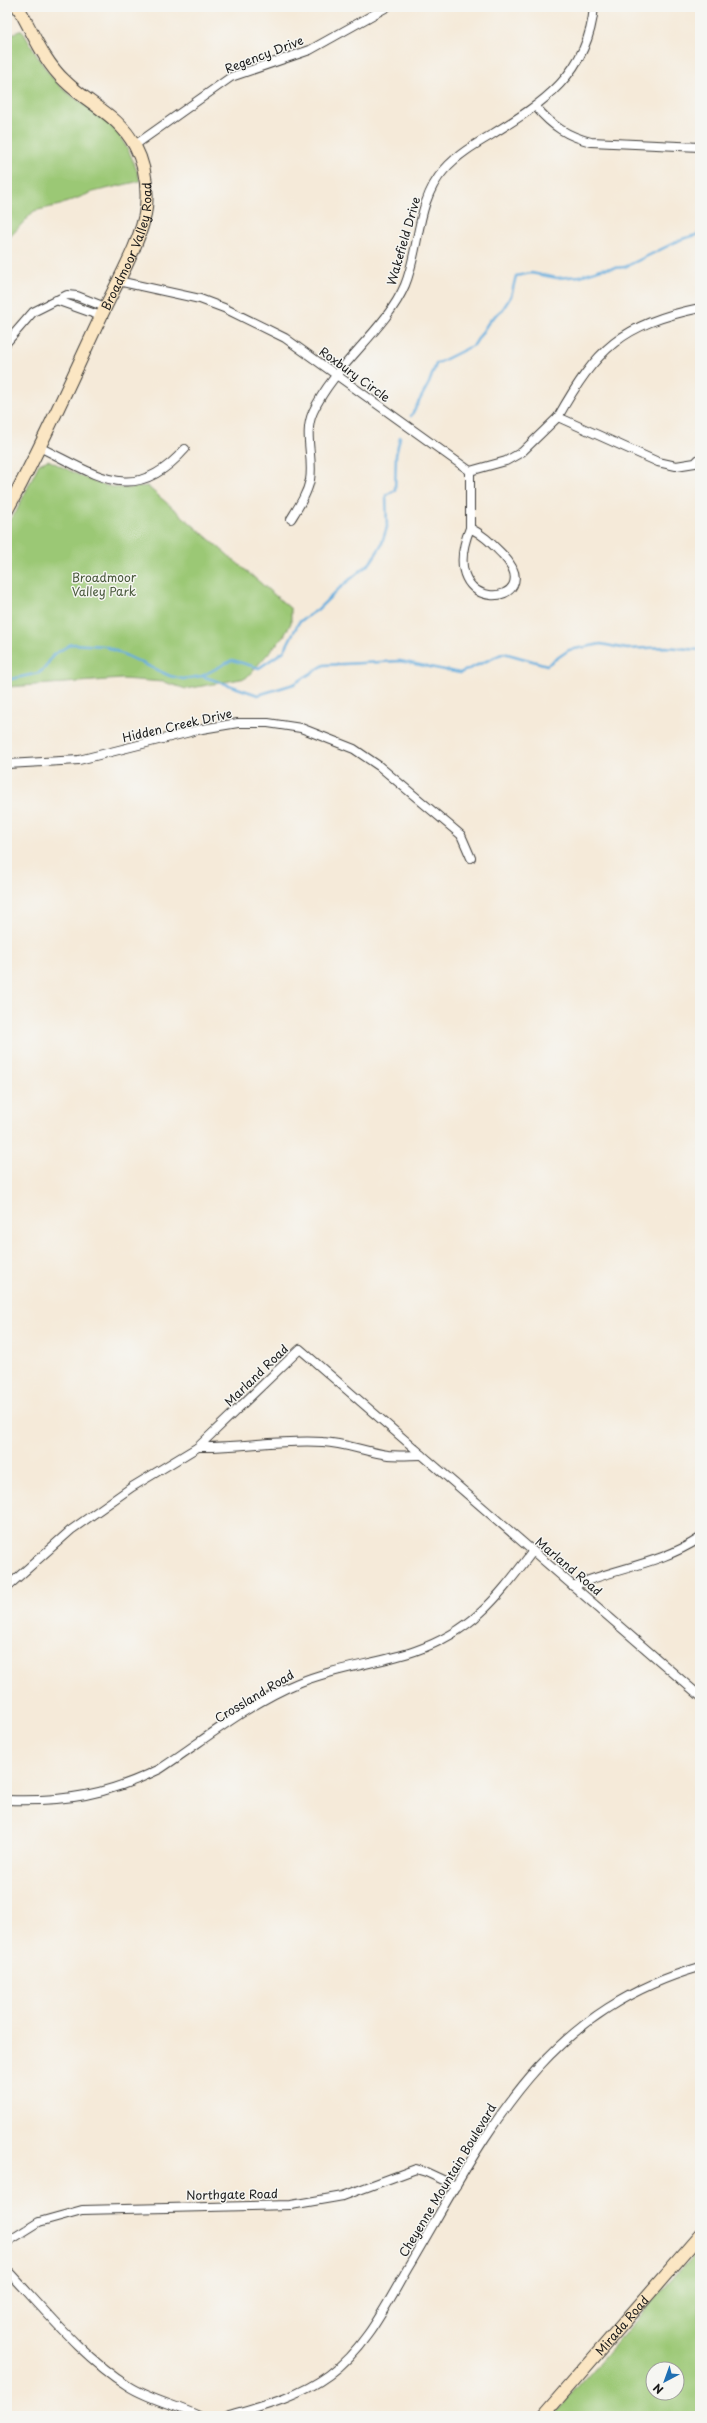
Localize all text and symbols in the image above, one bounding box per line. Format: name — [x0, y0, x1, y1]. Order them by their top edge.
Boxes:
street label: Regency Drive — [222, 31, 306, 77]
street label: Broadmoor Valley Road — [96, 182, 156, 313]
street label: Wakefield Drive — [382, 195, 424, 287]
street label: Roxbury Circle — [316, 342, 394, 406]
park label: Broadmoor Valley Park — [72, 568, 137, 600]
street label: Hidden Creek Drive — [120, 704, 234, 746]
street label: Marland Road — [220, 1340, 292, 1410]
street label: Marland Road — [532, 1533, 606, 1599]
street label: Crossland Road — [211, 1665, 297, 1727]
street label: Cheyenne Mountain Boulevard — [394, 2099, 500, 2260]
street label: Northgate Road — [186, 2184, 278, 2204]
street label: Mirada Road — [591, 2291, 653, 2359]
north arrow — [645, 2361, 685, 2401]
text: N — [649, 2379, 667, 2398]

